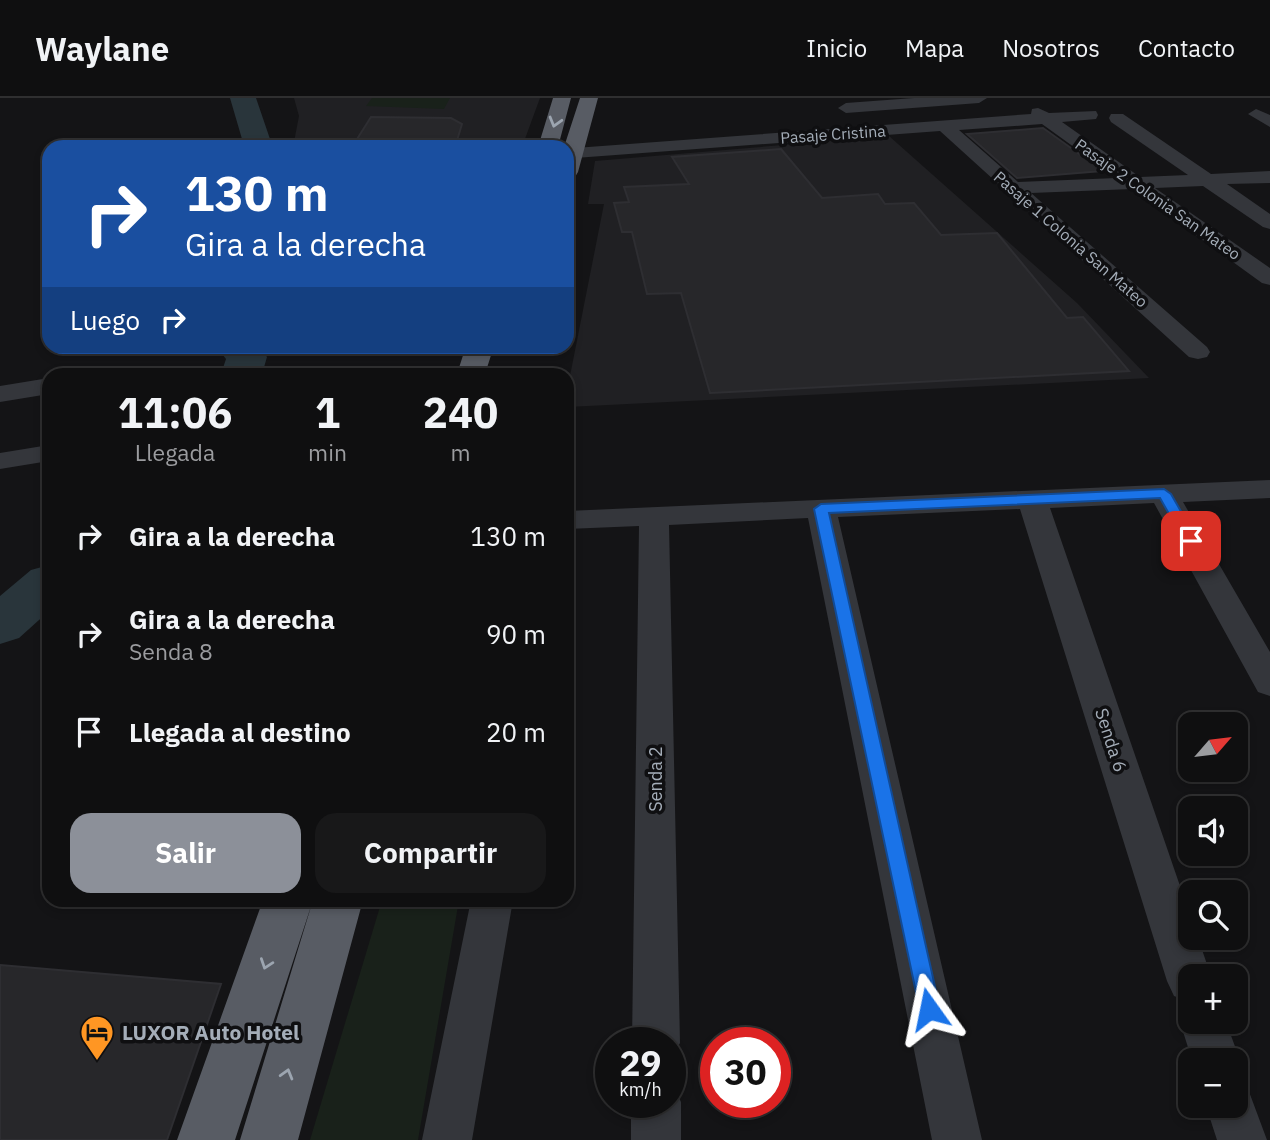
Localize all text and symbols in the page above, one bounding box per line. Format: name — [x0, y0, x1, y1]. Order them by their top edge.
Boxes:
text: Waylane — [35, 27, 169, 70]
text: Inicio — [806, 32, 867, 64]
text: Mapa — [905, 32, 964, 64]
text: Nosotros — [1002, 32, 1100, 64]
text: Contacto — [1138, 32, 1235, 64]
one-way arrow — [548, 116, 563, 128]
street label: Pasaje Cristina — [780, 120, 887, 148]
street label: Pasaje 2 Colonia San Mateo — [1071, 134, 1245, 264]
text: 130 m — [185, 161, 329, 224]
street label: Pasaje 1 Colonia San Mateo — [990, 167, 1152, 311]
icon: right — [70, 168, 161, 259]
text: Gira a la derecha — [185, 223, 426, 265]
icon: right — [154, 301, 192, 339]
text: Luego — [70, 303, 140, 337]
text: 11:06 — [118, 385, 232, 440]
text: 1 — [315, 385, 340, 440]
text: 240 — [423, 385, 498, 440]
text: Llegada — [135, 437, 215, 467]
text: min — [308, 437, 347, 467]
text: m — [450, 437, 471, 467]
pin — [1161, 511, 1221, 571]
icon: right — [70, 517, 108, 555]
text: Gira a la derecha — [129, 519, 335, 553]
text: 130 m — [470, 519, 546, 553]
icon: arrive — [1172, 522, 1210, 560]
text: Gira a la derecha — [129, 602, 335, 636]
icon: right — [70, 615, 108, 653]
text: 90 m — [486, 617, 546, 651]
text: Senda 8 — [129, 636, 213, 666]
street label: Senda 6 — [1090, 705, 1132, 775]
north arrow — [1178, 712, 1248, 782]
map controls — [1178, 712, 1248, 1118]
icon: arrive — [70, 713, 108, 751]
text: Llegada al destino — [129, 715, 351, 749]
text: 20 m — [486, 715, 546, 749]
street label: Senda 2 — [644, 746, 667, 812]
button: sound — [1178, 796, 1248, 866]
button: Salir — [70, 813, 301, 893]
button: Compartir — [315, 813, 546, 893]
button: search — [1178, 880, 1248, 950]
one-way arrow — [260, 958, 274, 970]
button: + — [1178, 964, 1248, 1034]
position arrow — [892, 972, 966, 1046]
hotel icon: LUXOR Auto Hotel — [78, 1013, 116, 1062]
place label: LUXOR Auto Hotel — [122, 1018, 299, 1046]
speed limit sign: 30 — [700, 1027, 791, 1118]
text: 29 — [619, 1040, 662, 1086]
button: − — [1178, 1048, 1248, 1118]
one-way arrow — [279, 1069, 294, 1081]
text: km/h — [619, 1078, 662, 1101]

